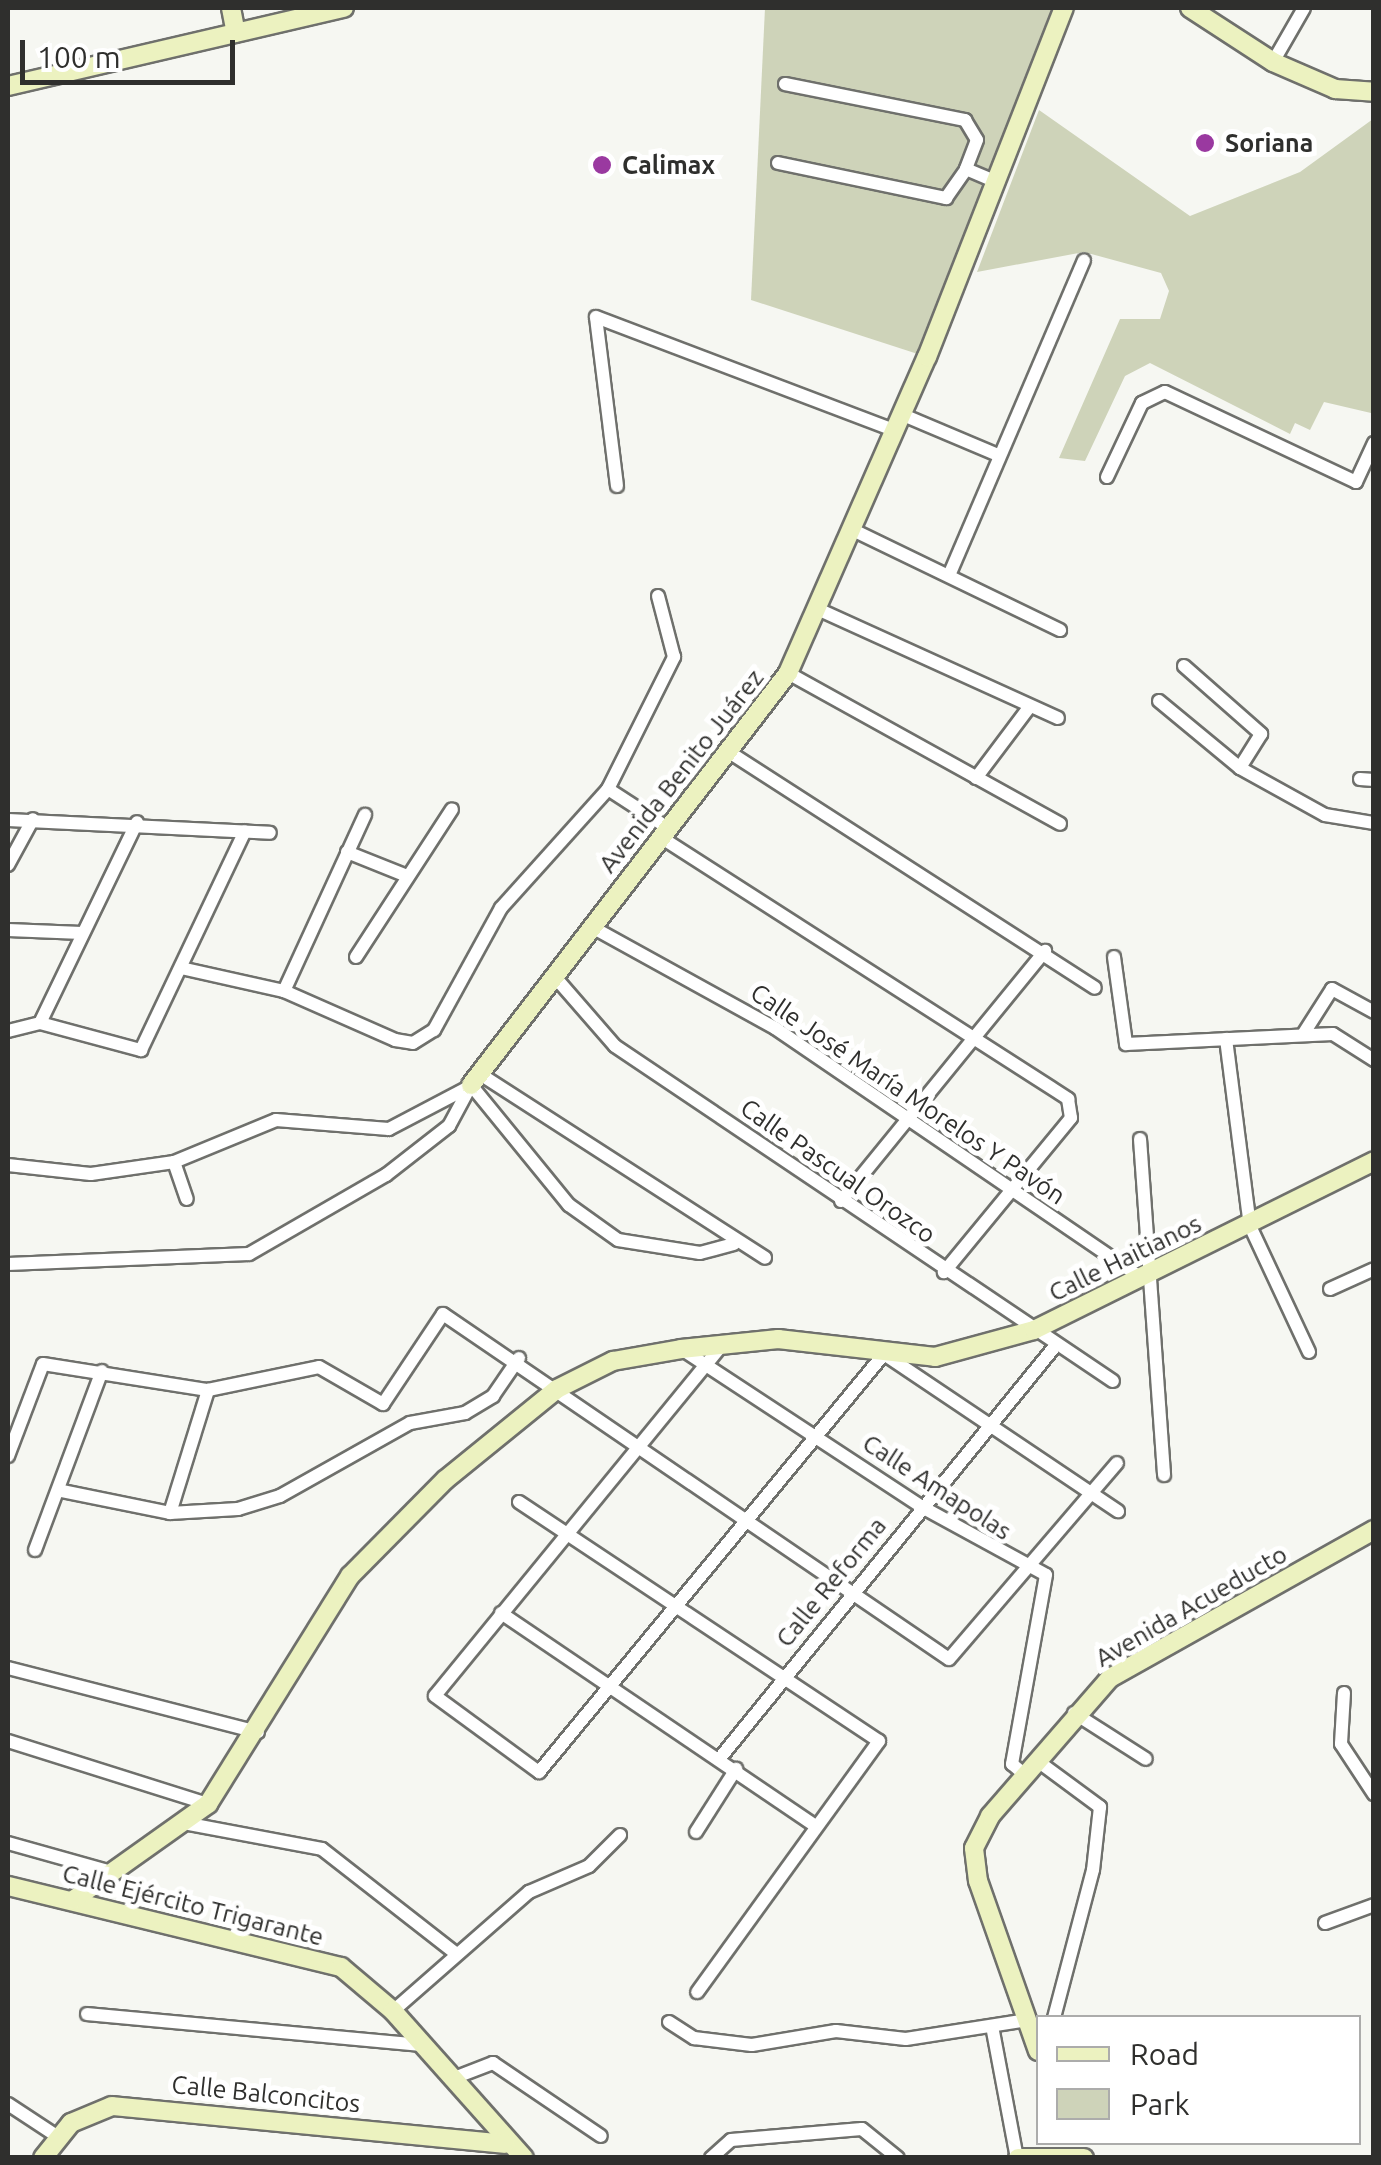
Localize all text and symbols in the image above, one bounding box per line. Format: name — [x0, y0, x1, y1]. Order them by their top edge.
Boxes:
scale bar — [25, 20, 240, 82]
text: 100 m — [37, 40, 121, 74]
place label: Soriana — [1225, 128, 1313, 158]
marker: Soriana — [1194, 132, 1216, 154]
place label: Calimax — [622, 150, 715, 180]
marker: Calimax — [591, 154, 613, 176]
street label: Avenida Benito Juárez — [592, 663, 770, 879]
street label: Calle José María Morelos Y Pavón — [745, 977, 1071, 1211]
street label: Calle Pascual Orozco — [735, 1092, 941, 1250]
street label: Calle Haitianos — [1044, 1208, 1206, 1308]
street label: Calle Amapolas — [857, 1428, 1017, 1546]
street label: Calle Reforma — [770, 1511, 892, 1653]
street label: Avenida Acueducto — [1090, 1539, 1292, 1673]
street label: Calle Ejército Trigarante — [59, 1858, 327, 1952]
legend — [1036, 2015, 1361, 2145]
text: Road — [1130, 2037, 1199, 2071]
street label: Calle Balconcitos — [170, 2069, 362, 2119]
text: Park — [1130, 2087, 1190, 2121]

